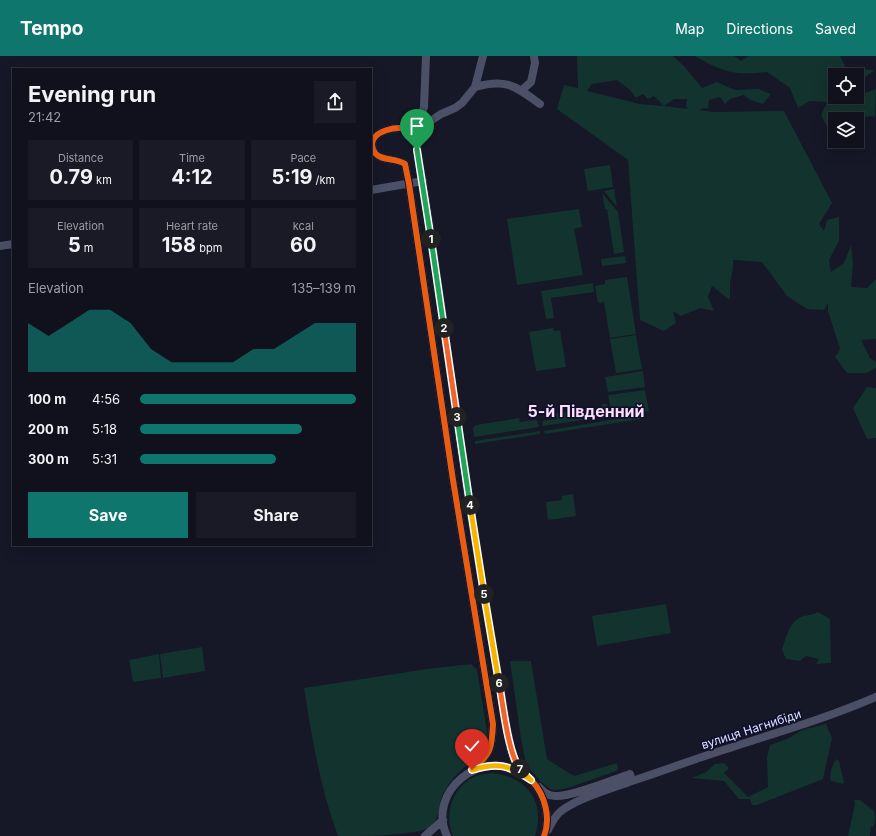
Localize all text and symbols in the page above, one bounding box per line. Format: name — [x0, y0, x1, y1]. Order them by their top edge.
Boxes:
text: Tempo — [20, 17, 84, 40]
text: Map — [675, 20, 704, 37]
text: Directions — [726, 20, 793, 37]
text: Saved — [815, 20, 856, 37]
map controls — [828, 68, 864, 148]
button: locate — [828, 68, 864, 104]
text: Evening run — [28, 81, 156, 107]
button: share — [314, 81, 356, 123]
text: 21:42 — [28, 109, 61, 125]
pin — [400, 109, 434, 150]
button: layers — [828, 112, 864, 148]
icon: arrive — [406, 115, 428, 137]
text: Distance — [58, 151, 103, 165]
text: Time — [179, 151, 205, 165]
text: Pace — [290, 151, 316, 165]
text: 0.79 — [50, 165, 93, 189]
text: 4:12 — [171, 165, 213, 189]
text: 5:19 — [271, 165, 313, 189]
text: km — [93, 173, 112, 187]
text: /km — [313, 173, 335, 187]
text: Elevation — [57, 219, 104, 233]
text: Heart rate — [166, 219, 218, 233]
text: kcal — [293, 219, 314, 233]
pin: 1 — [421, 229, 441, 249]
text: 1 — [429, 232, 433, 246]
text: 5 — [68, 233, 81, 257]
text: 158 — [162, 233, 196, 257]
text: 60 — [290, 233, 317, 257]
text: m — [81, 241, 93, 255]
text: bpm — [196, 241, 222, 255]
text: Elevation — [28, 280, 84, 296]
text: 135–139 m — [292, 280, 356, 296]
pin: 2 — [434, 318, 454, 338]
text: 2 — [441, 321, 447, 335]
text: 100 m — [28, 391, 66, 407]
text: 4:56 — [92, 391, 120, 407]
district label: 5-й Південний — [527, 401, 645, 421]
pin: 3 — [447, 407, 467, 427]
text: 3 — [453, 410, 461, 424]
text: 200 m — [28, 421, 69, 437]
text: 5:18 — [92, 421, 117, 437]
text: 300 m — [28, 451, 69, 467]
text: 5:31 — [92, 451, 117, 467]
button: Save — [28, 492, 188, 538]
button: Share — [196, 492, 356, 538]
pin: 4 — [460, 495, 480, 515]
text: 4 — [466, 498, 474, 512]
pin: 5 — [474, 584, 494, 604]
text: 5 — [480, 587, 488, 601]
pin: 6 — [489, 673, 509, 693]
text: 6 — [495, 676, 503, 690]
street label: вулиця Нагнибіди — [699, 706, 803, 752]
pin — [455, 729, 489, 770]
icon: check — [461, 735, 483, 757]
pin: 7 — [510, 759, 530, 779]
text: 7 — [517, 762, 523, 776]

